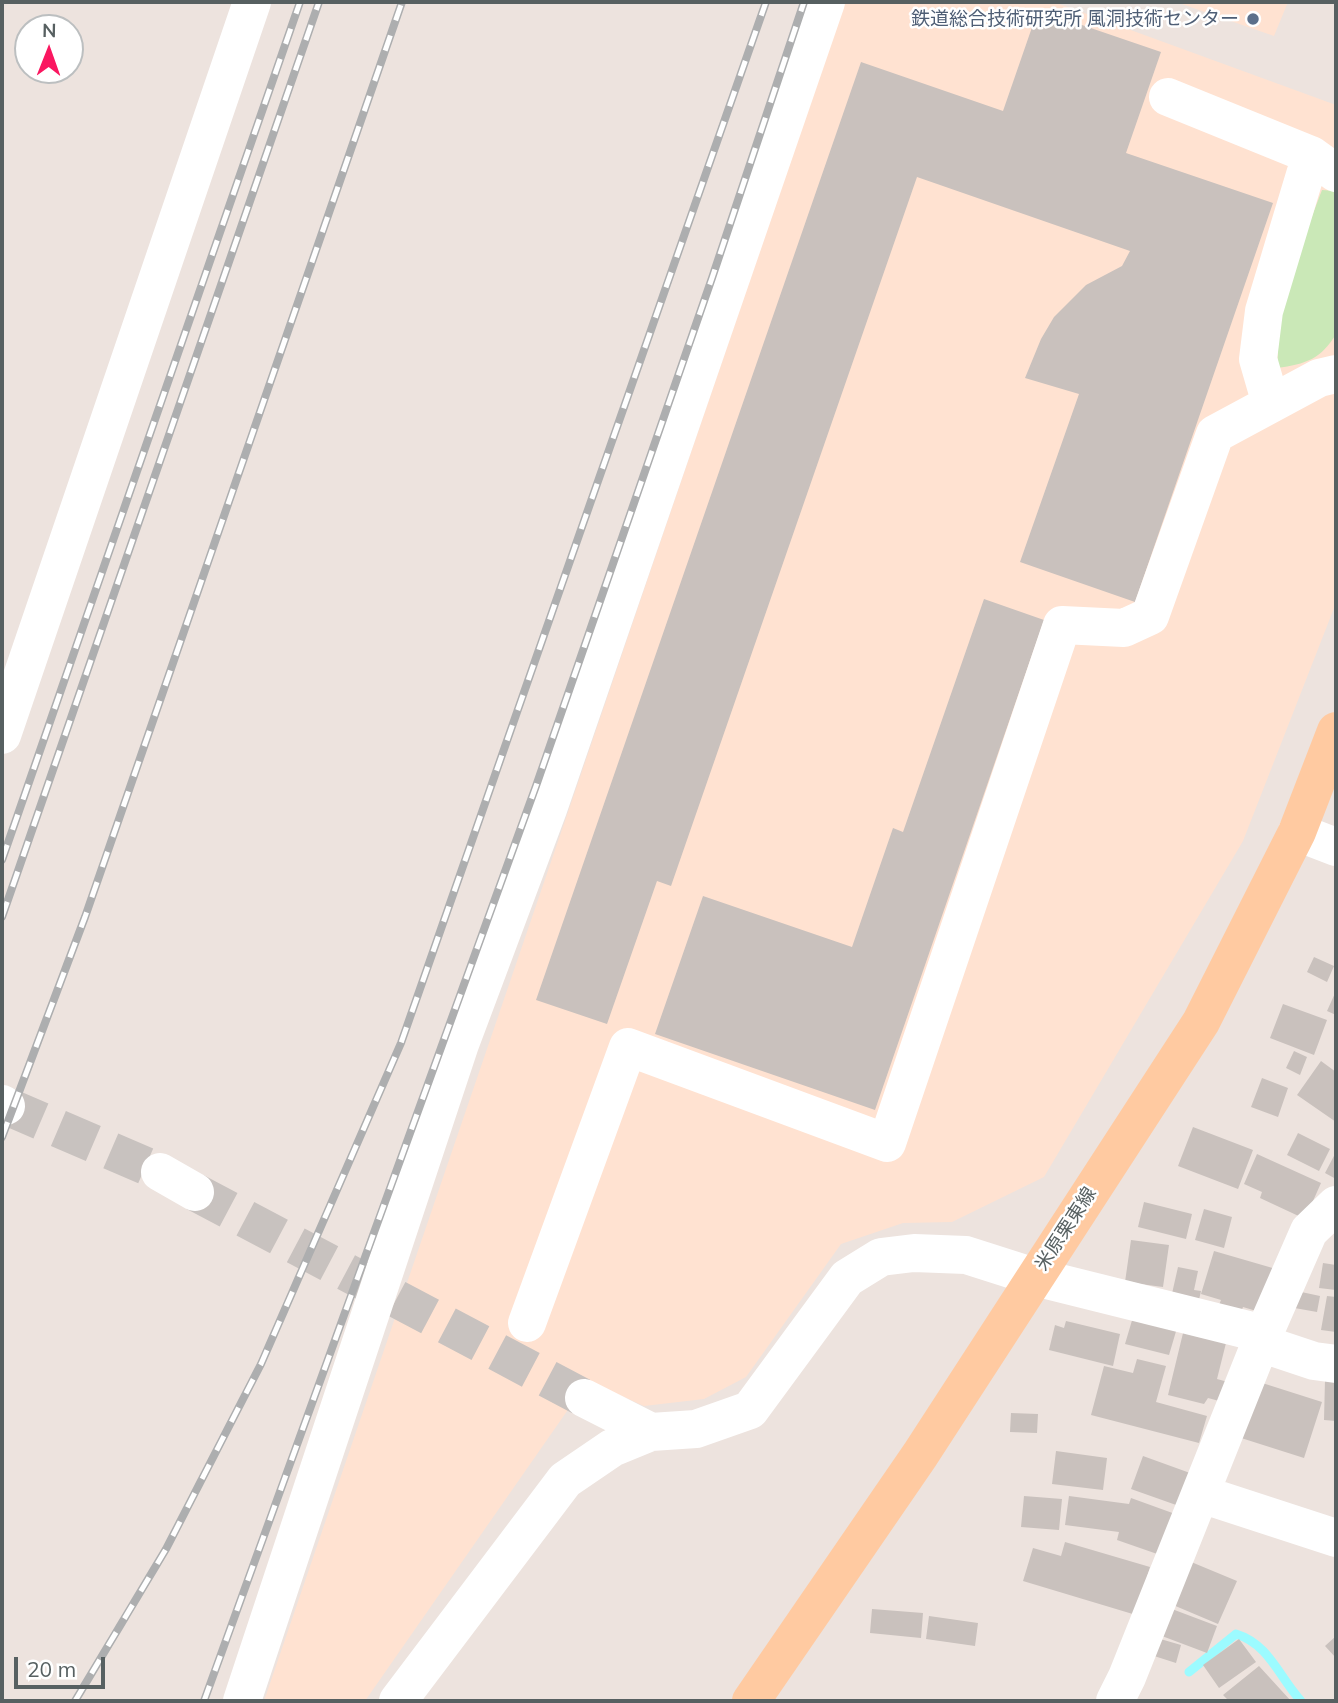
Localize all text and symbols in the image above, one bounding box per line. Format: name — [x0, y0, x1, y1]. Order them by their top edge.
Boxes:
place label: 鉄道総合技術研究所 風洞技術センター — [911, 8, 1239, 30]
marker: 鉄道総合技術研究所 風洞技術センター — [1245, 11, 1261, 27]
north arrow — [14, 14, 84, 84]
text: N — [42, 18, 57, 42]
street label: 米原栗東線 — [1031, 1183, 1101, 1275]
scale bar — [18, 1644, 108, 1688]
text: 20 m — [27, 1656, 76, 1682]

